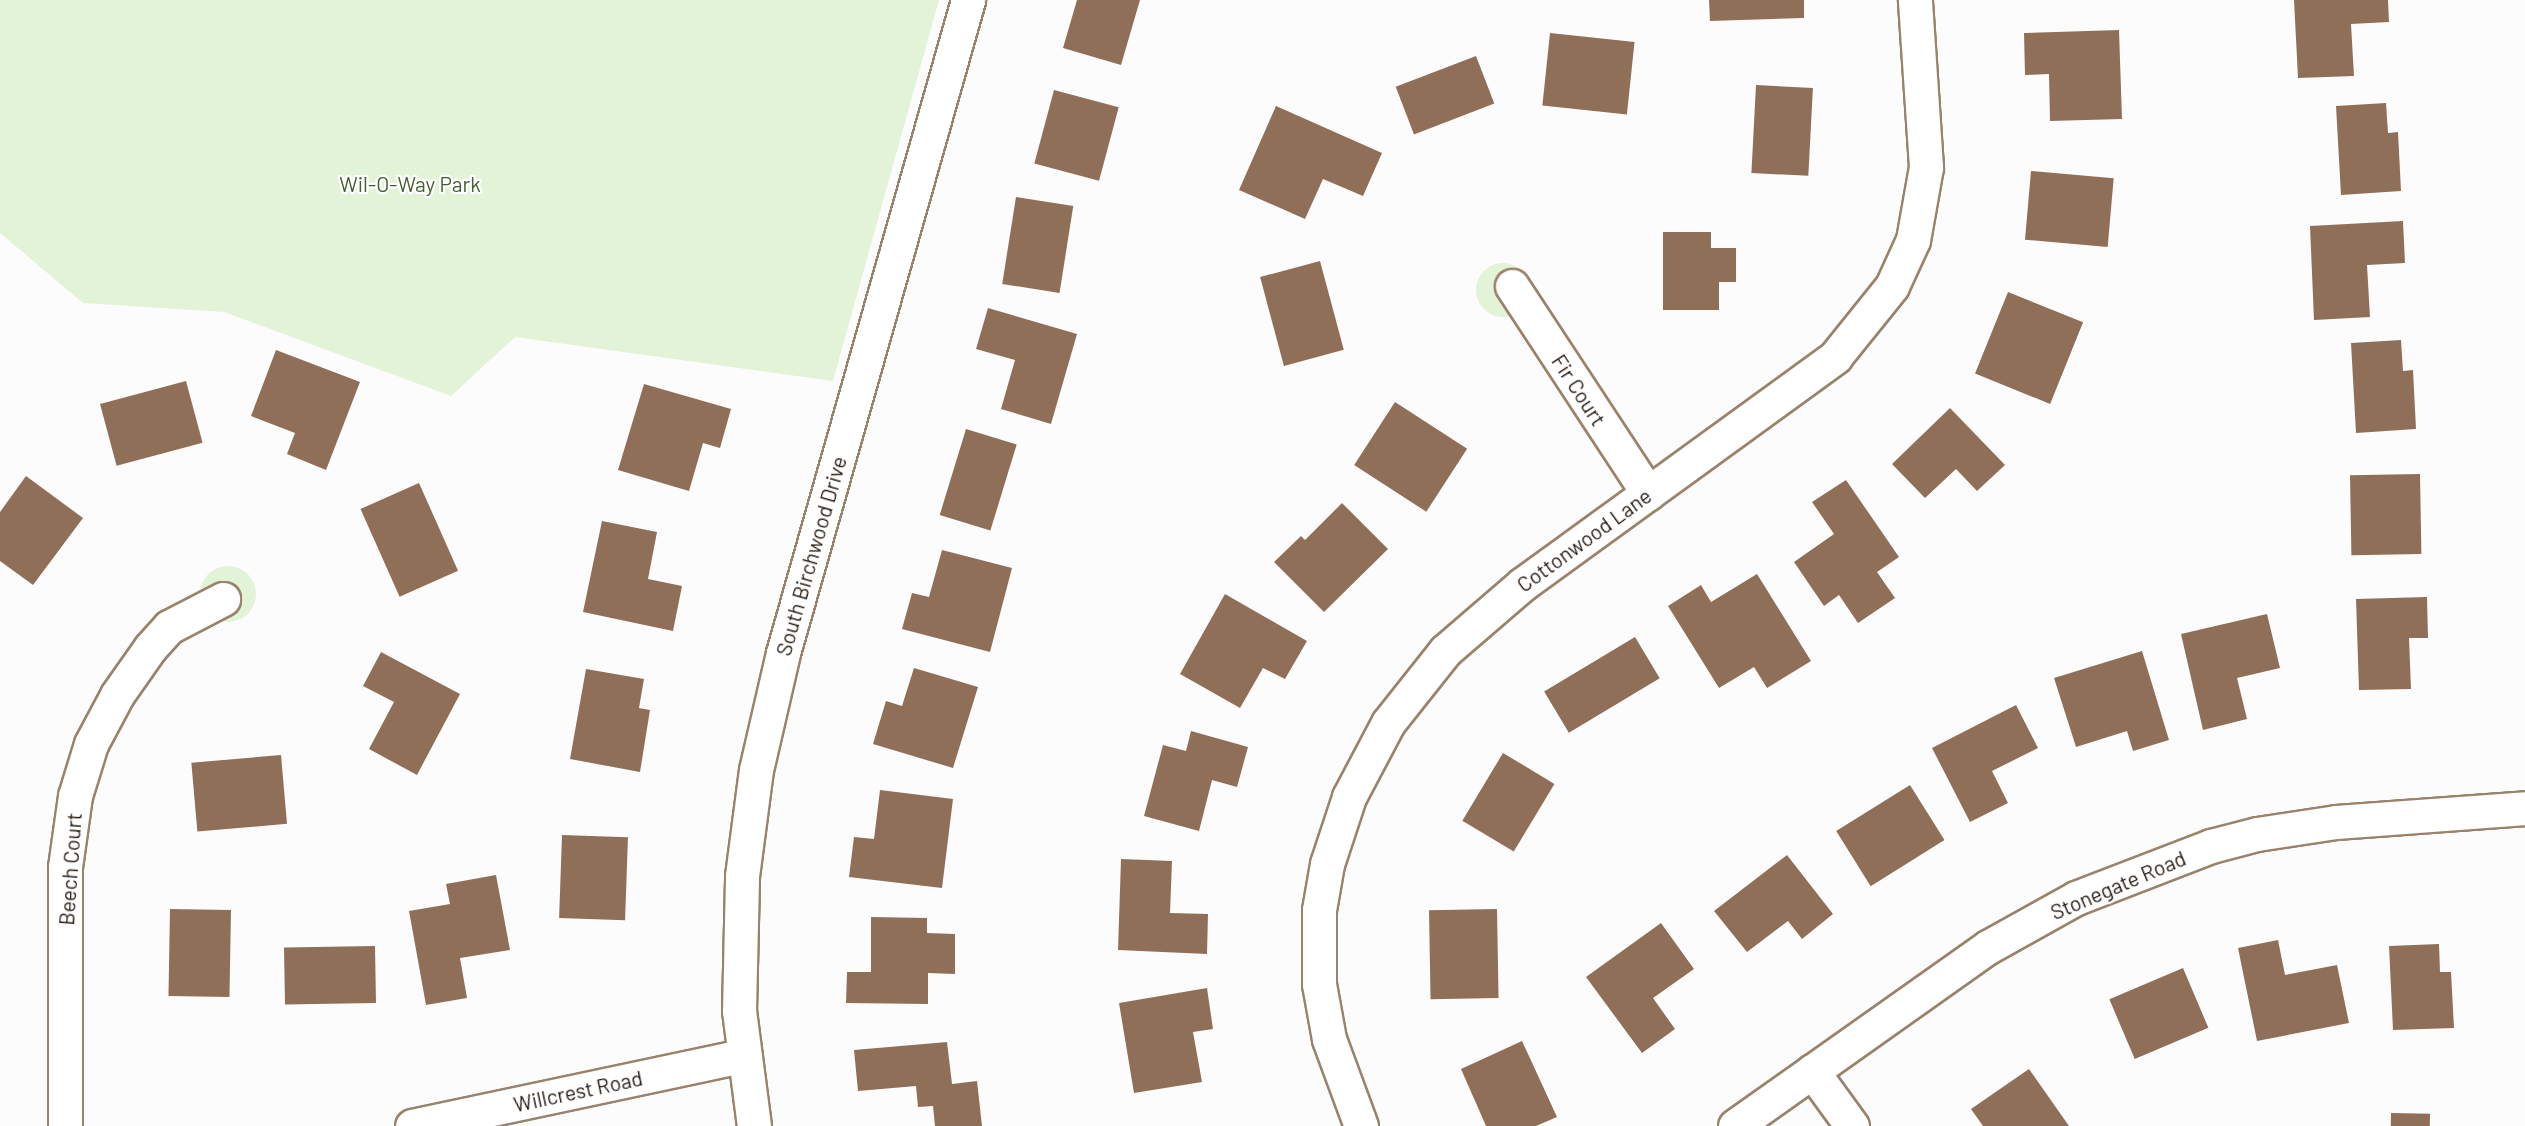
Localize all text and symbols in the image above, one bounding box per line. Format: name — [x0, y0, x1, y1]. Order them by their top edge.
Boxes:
park label: Wil-O-Way Park — [339, 171, 481, 197]
street label: Fir Court — [1547, 350, 1611, 430]
street label: South Birchwood Drive — [770, 453, 852, 659]
street label: Cottonwood Lane — [1512, 483, 1656, 597]
street label: Beech Court — [53, 812, 87, 926]
street label: Stonegate Road — [2047, 845, 2189, 925]
street label: Willcrest Road — [511, 1065, 645, 1117]

